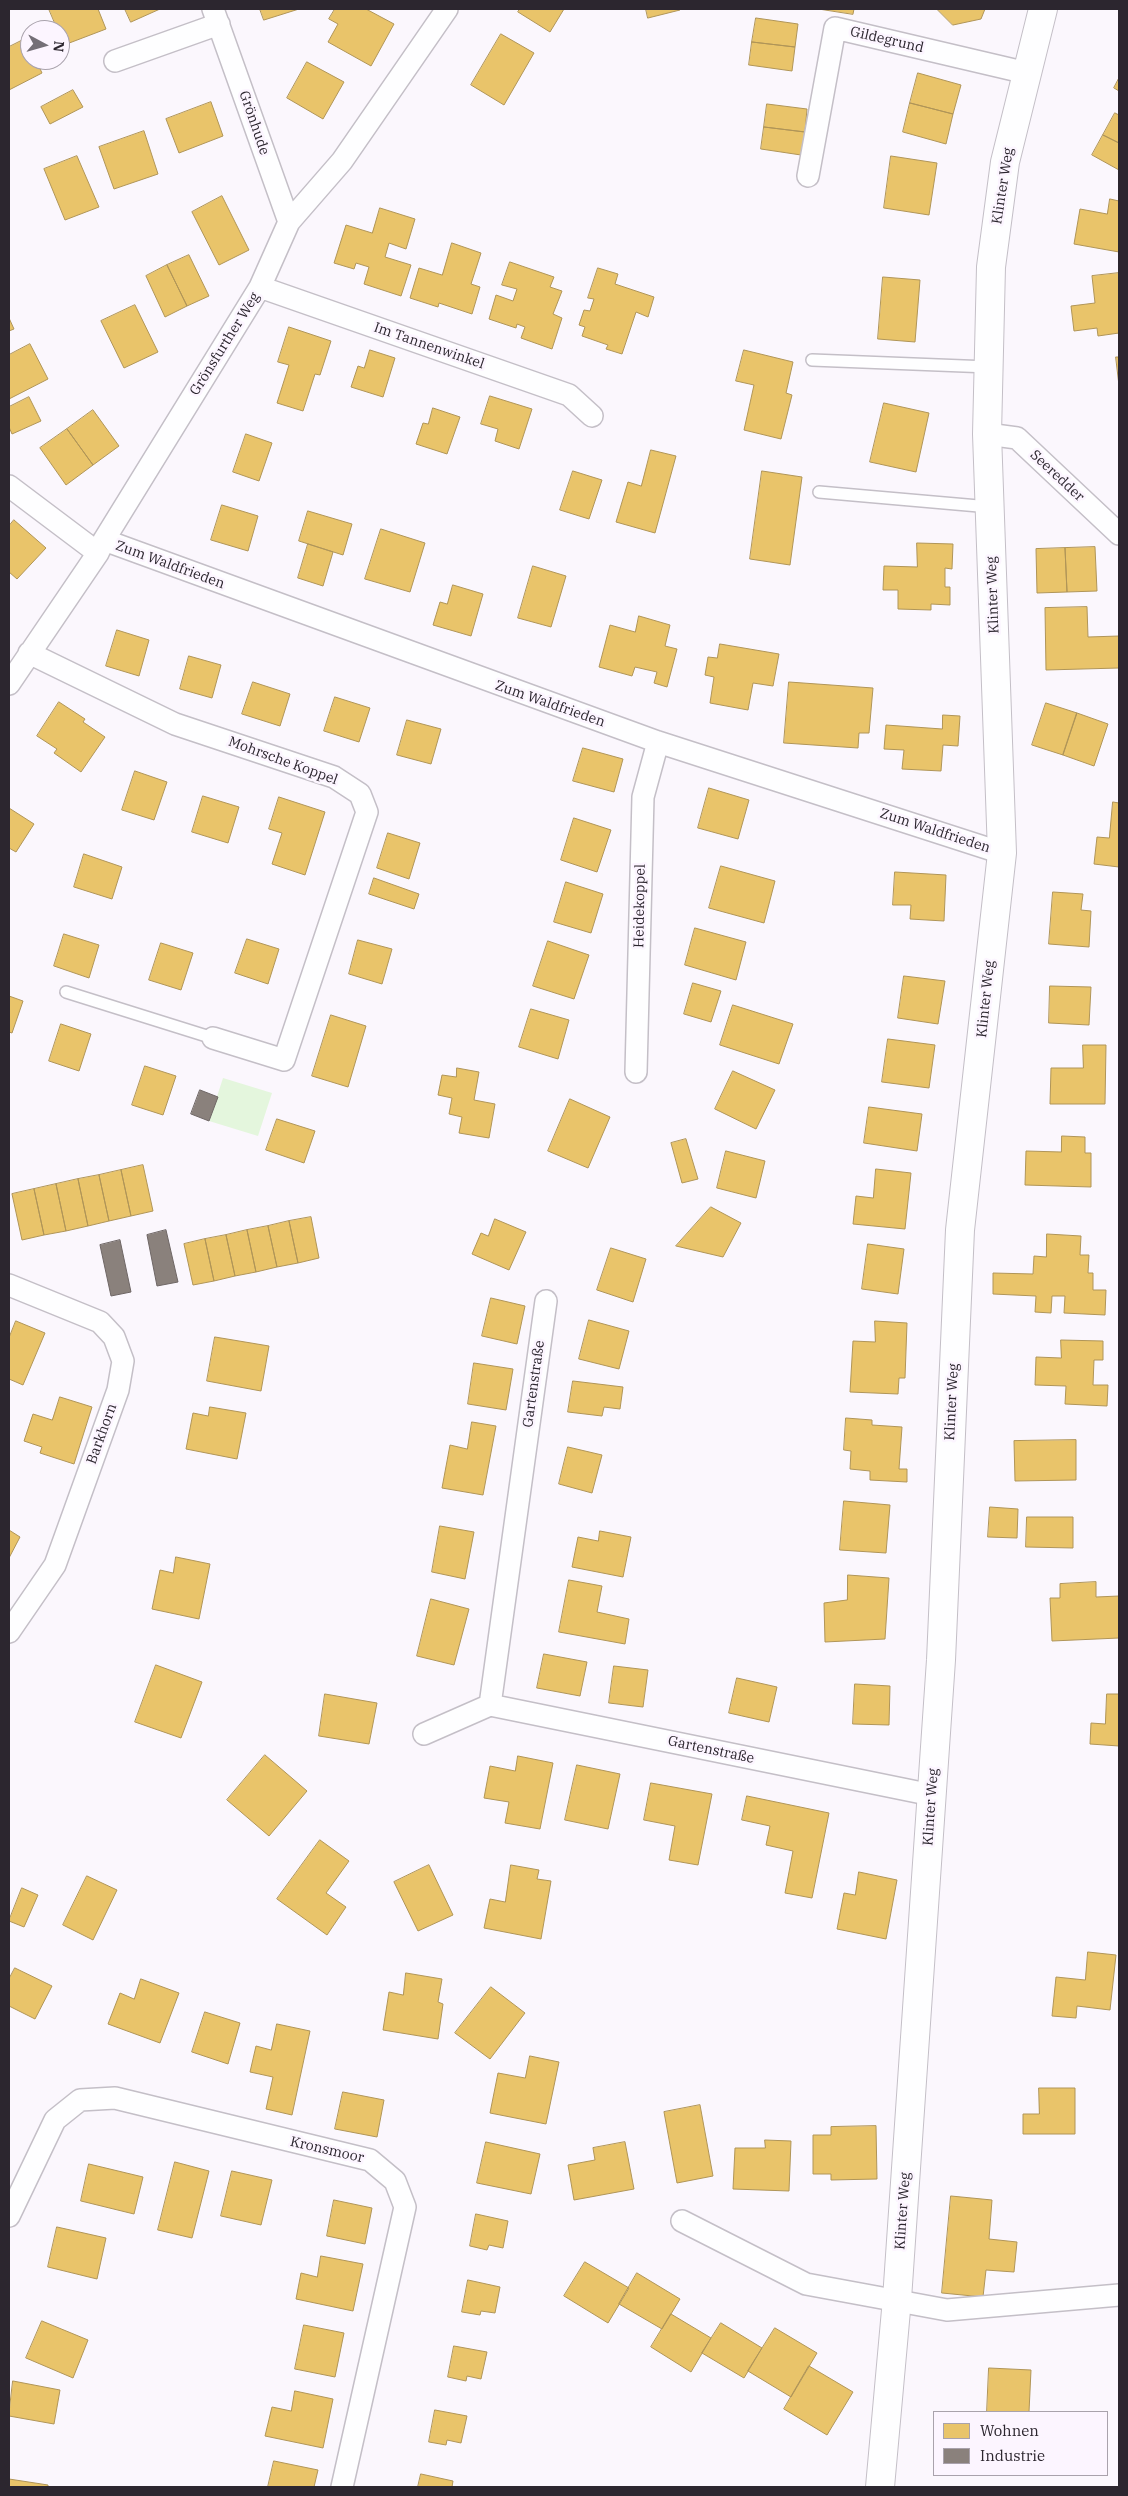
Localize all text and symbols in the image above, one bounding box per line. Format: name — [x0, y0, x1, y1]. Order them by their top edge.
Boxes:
north arrow — [20, 20, 70, 70]
street label: Gildegrund — [849, 23, 925, 57]
text: N — [49, 40, 68, 53]
street label: Grönhude — [235, 89, 273, 157]
street label: Klinter Weg — [989, 146, 1017, 226]
street label: Grönsfurther Weg — [187, 289, 263, 399]
street label: Im Tannenwinkel — [372, 319, 486, 373]
street label: Seeredder — [1026, 447, 1088, 505]
street label: Zum Waldfrieden — [113, 537, 227, 593]
street label: Klinter Weg — [983, 556, 1003, 634]
street label: Zum Waldfrieden — [493, 677, 607, 731]
street label: Mohrsche Koppel — [226, 733, 340, 789]
street label: Zum Waldfrieden — [878, 805, 992, 857]
street label: Heidekoppel — [631, 864, 649, 948]
street label: Klinter Weg — [974, 960, 998, 1038]
street label: Gartenstraße — [520, 1339, 548, 1429]
street label: Klinter Weg — [942, 1363, 962, 1441]
street label: Barkhorn — [83, 1401, 121, 1467]
street label: Gartenstraße — [666, 1733, 756, 1767]
street label: Klinter Weg — [920, 1768, 942, 1846]
street label: Kronsmoor — [289, 2133, 365, 2167]
street label: Klinter Weg — [892, 2172, 914, 2250]
legend — [933, 2411, 1108, 2476]
text: Wohnen — [980, 2421, 1039, 2440]
text: Industrie — [980, 2446, 1045, 2465]

